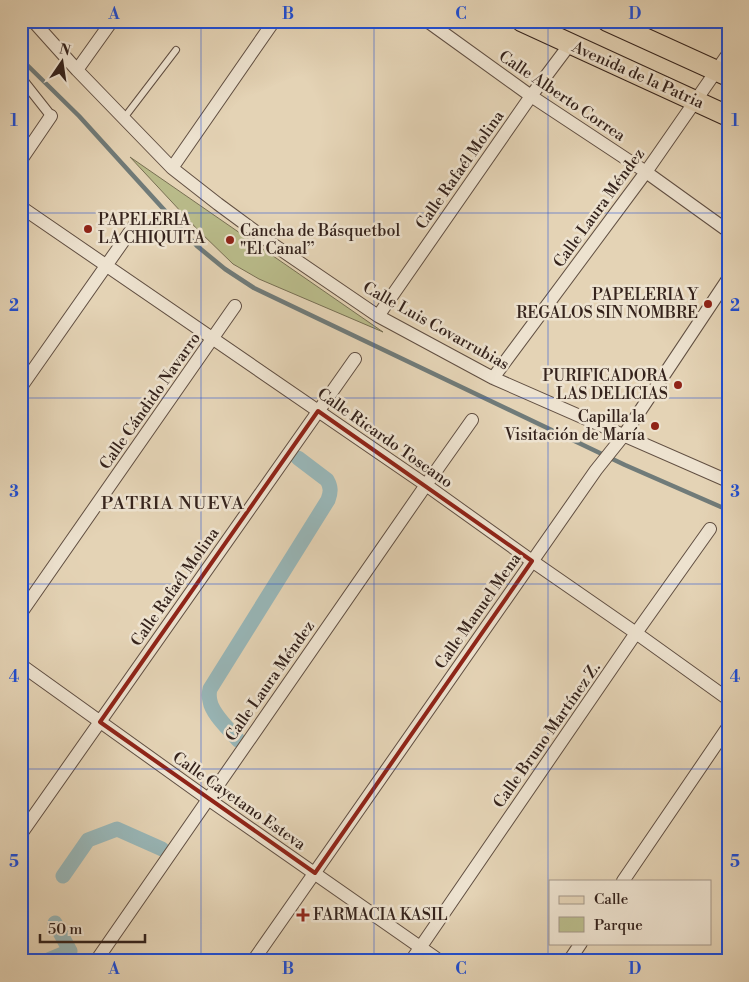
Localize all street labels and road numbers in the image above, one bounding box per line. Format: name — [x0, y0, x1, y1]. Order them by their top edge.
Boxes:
street label: Avenida de la Patria — [568, 37, 708, 113]
street label: Calle Alberto Correa — [495, 46, 630, 146]
street label: Calle Rafaél Molina — [412, 106, 509, 233]
street label: Calle Laura Méndez — [549, 144, 649, 272]
street label: Calle Luis Covarrubias — [359, 277, 513, 375]
street label: Calle Cándido Navarro — [95, 329, 205, 473]
street label: Calle Ricardo Toscano — [313, 384, 457, 492]
street label: Calle Rafaél Molina — [127, 523, 224, 650]
street label: Calle Manuel Mena — [431, 548, 526, 673]
street label: Calle Laura Méndez — [221, 617, 319, 745]
street label: Calle Bruno Martínez Z. — [489, 658, 605, 812]
street label: Calle Cayetano Esteva — [169, 747, 310, 855]

